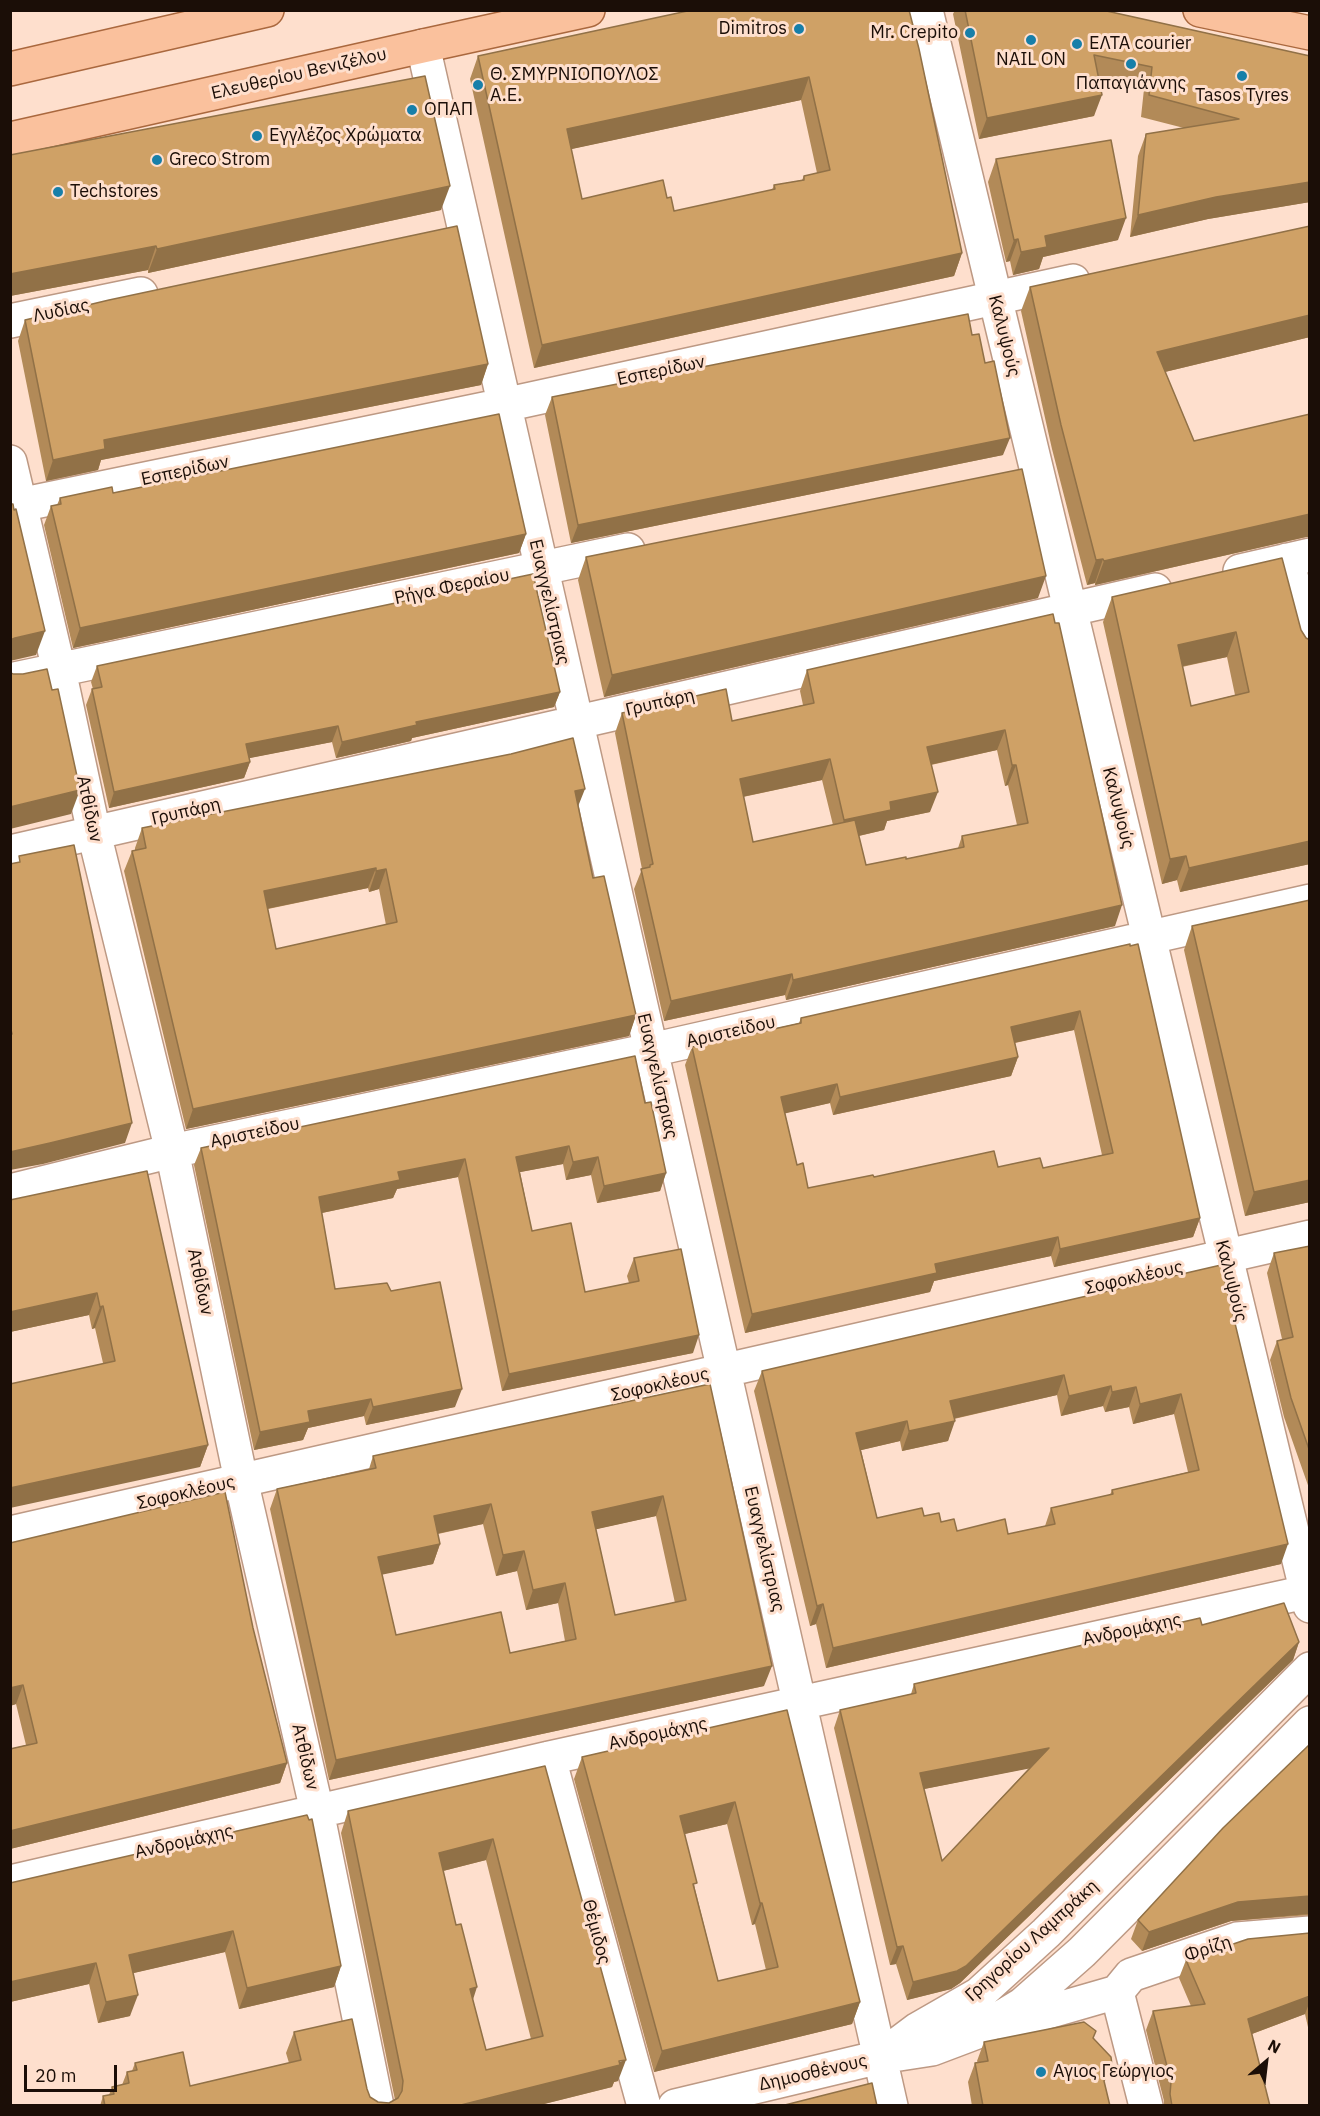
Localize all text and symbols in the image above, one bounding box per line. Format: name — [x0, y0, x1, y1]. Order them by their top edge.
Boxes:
place label: Dimitros — [719, 18, 787, 40]
marker: Dimitros — [792, 22, 806, 36]
place label: Mr. Crepito — [870, 22, 958, 44]
marker: Mr. Crepito — [963, 26, 977, 40]
marker: NAIL ON — [1024, 33, 1038, 47]
place label: ΕΛΤΑ courier — [1089, 33, 1191, 55]
marker: ΕΛΤΑ courier — [1070, 37, 1084, 51]
street label: Ελευθερίου Βενιζέλου — [209, 43, 389, 105]
place label: NAIL ON — [996, 49, 1066, 71]
marker: Παπαγιάννης — [1124, 57, 1138, 71]
place label: Θ. ΣΜΥΡΝΙΟΠΟΥΛΟΣ Α.Ε. — [490, 64, 659, 106]
marker: Tasos Tyres — [1235, 69, 1249, 83]
place label: Παπαγιάννης — [1076, 73, 1186, 95]
marker: Θ. ΣΜΥΡΝΙΟΠΟΥΛΟΣ Α.Ε. — [471, 78, 485, 92]
place label: Tasos Tyres — [1195, 85, 1289, 107]
place label: ΟΠΑΠ — [424, 99, 473, 121]
marker: ΟΠΑΠ — [405, 103, 419, 117]
place label: Εγγλέζος Χρώματα — [269, 125, 422, 147]
marker: Εγγλέζος Χρώματα — [250, 129, 264, 143]
place label: Greco Strom — [169, 149, 270, 171]
marker: Greco Strom — [150, 153, 164, 167]
place label: Techstores — [70, 181, 158, 203]
marker: Techstores — [51, 185, 65, 199]
street label: Καλυψούς — [983, 293, 1025, 379]
street label: Λυδίας — [31, 295, 91, 327]
street label: Εσπερίδων — [615, 351, 707, 391]
street label: Εσπερίδων — [139, 451, 231, 491]
street label: Ευαγγελίστριας — [524, 537, 574, 667]
street label: Ρήγα Φεραίου — [392, 564, 512, 610]
street label: Γρυπάρη — [623, 685, 697, 721]
street label: Καλυψούς — [1097, 765, 1139, 851]
street label: Ατθίδων — [71, 774, 107, 844]
street label: Γρυπάρη — [149, 794, 223, 830]
street label: Ευαγγελίστριας — [632, 1011, 682, 1141]
street label: Αριστείδου — [684, 1011, 778, 1053]
street label: Αριστείδου — [208, 1113, 302, 1153]
street label: Καλυψούς — [1210, 1238, 1252, 1324]
street label: Ατθίδων — [182, 1247, 218, 1317]
street label: Σοφοκλέους — [1083, 1256, 1185, 1300]
street label: Σοφοκλέους — [609, 1363, 711, 1407]
street label: Σοφοκλέους — [135, 1471, 237, 1515]
street label: Ευαγγελίστριας — [739, 1484, 789, 1614]
street label: Ανδρομάχης — [1081, 1609, 1183, 1651]
street label: Ανδρομάχης — [607, 1713, 709, 1755]
street label: Ατθίδων — [287, 1722, 323, 1792]
street label: Ανδρομάχης — [133, 1820, 235, 1864]
street label: Γρηγορίου Λαμπράκη — [961, 1876, 1103, 2006]
street label: Θέμιδος — [577, 1897, 615, 1967]
street label: Φρίζη — [1182, 1931, 1234, 1967]
north arrow — [1236, 2032, 1296, 2092]
text: N — [1265, 2035, 1284, 2058]
street label: Δημοσθένους — [757, 2050, 869, 2096]
scale bar — [27, 2053, 120, 2091]
place label: Αγιος Γεώργιος — [1053, 2061, 1174, 2083]
text: 20 m — [35, 2064, 77, 2087]
marker: Αγιος Γεώργιος — [1034, 2065, 1048, 2079]

